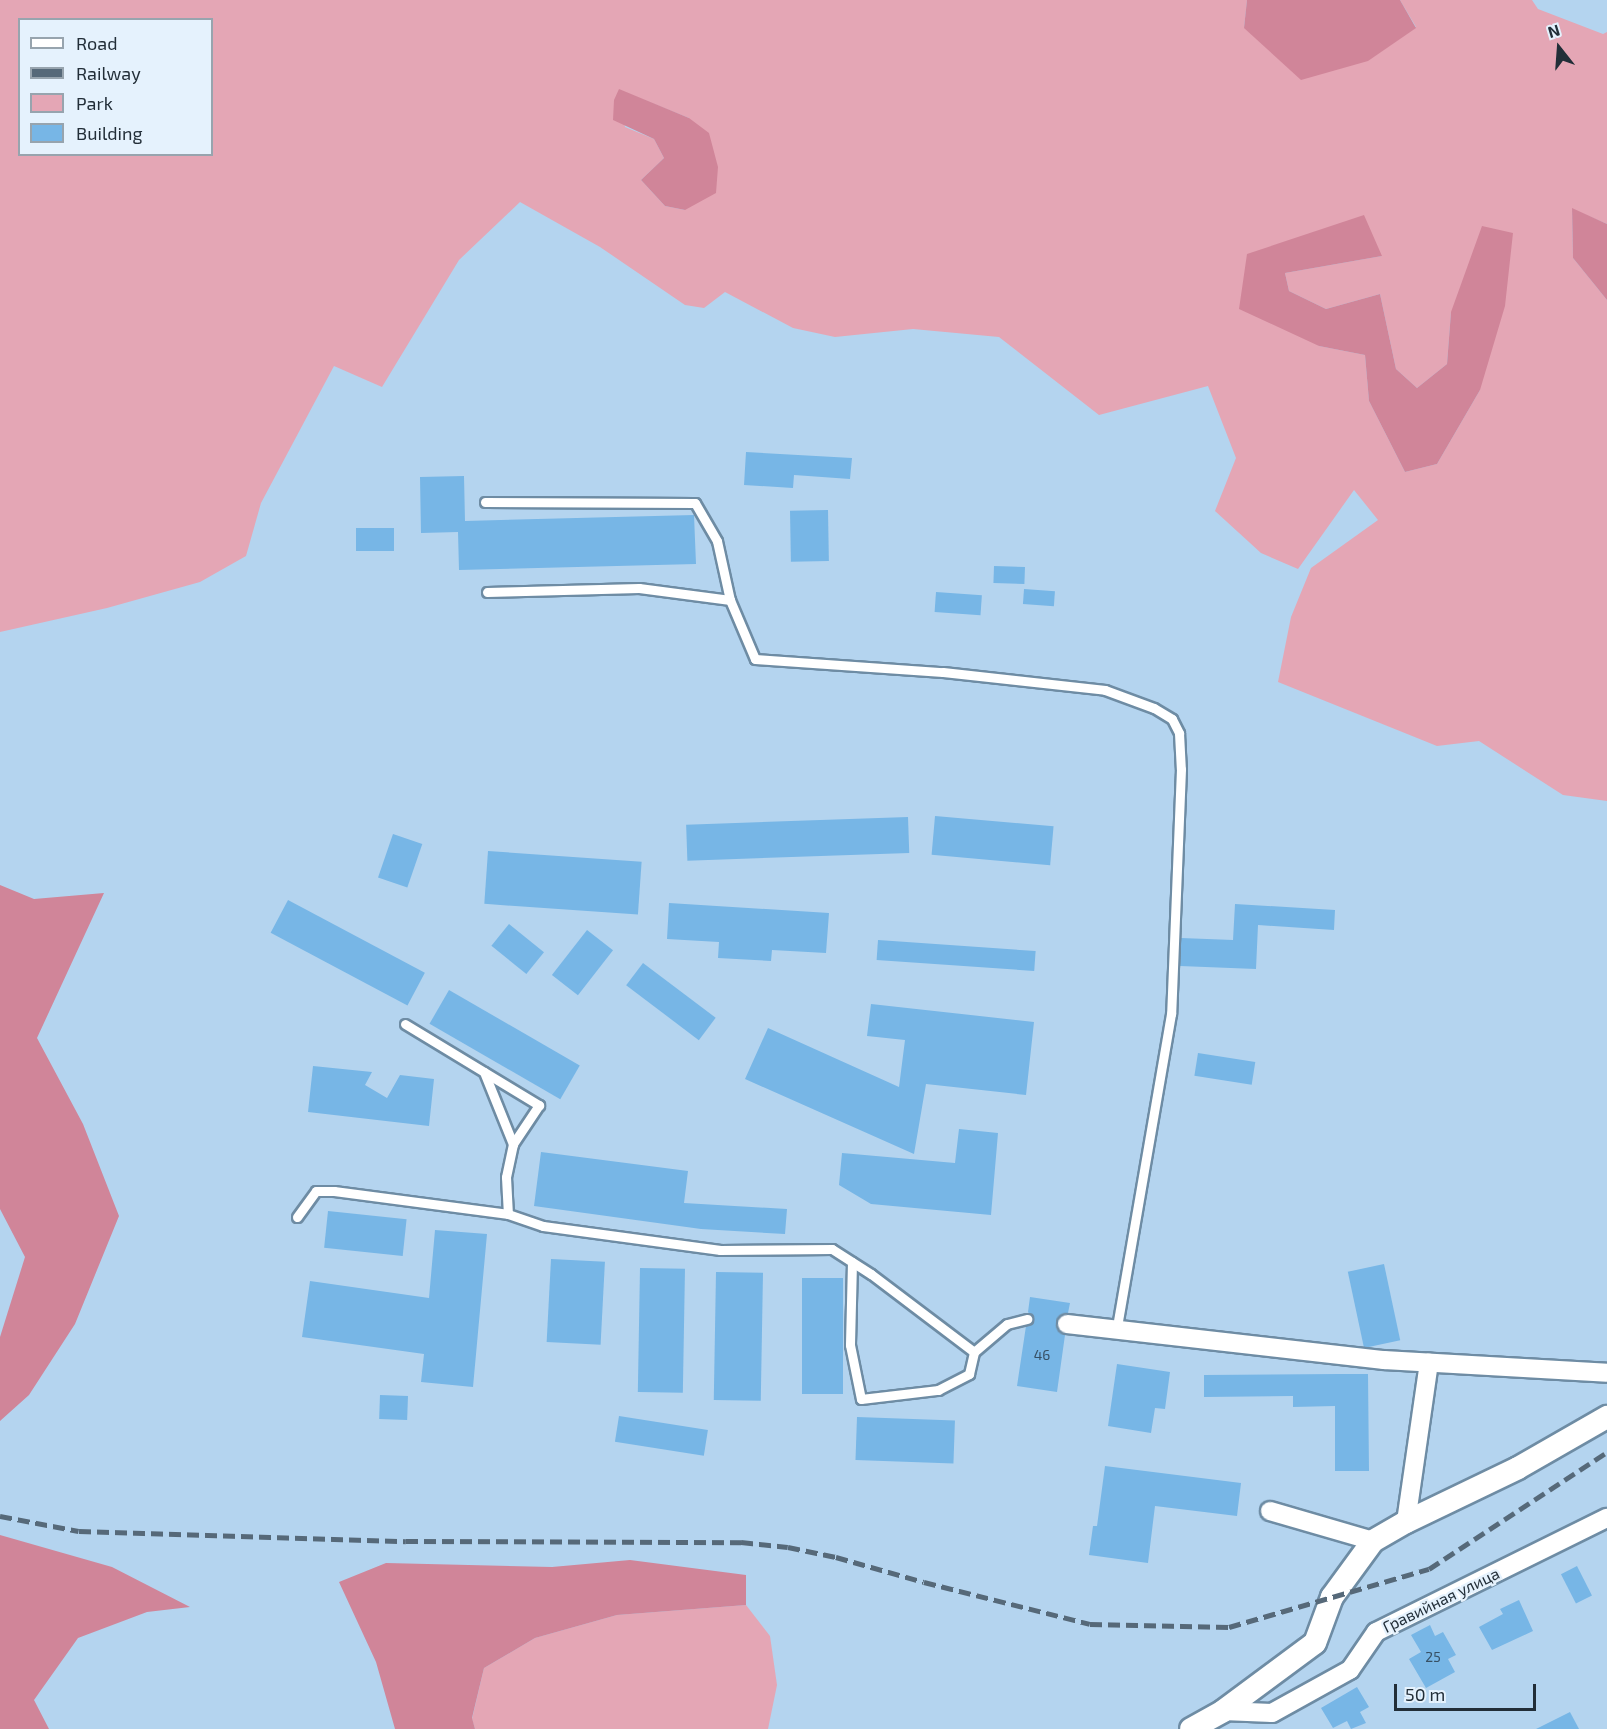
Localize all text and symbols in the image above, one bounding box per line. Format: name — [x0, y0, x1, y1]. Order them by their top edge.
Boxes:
legend — [18, 18, 213, 156]
north arrow — [1529, 18, 1589, 78]
text: N — [1545, 20, 1562, 41]
text: Road — [76, 32, 117, 54]
text: Railway — [76, 62, 141, 84]
text: Park — [76, 92, 113, 114]
text: Building — [76, 122, 143, 144]
house number: 46 — [1034, 1347, 1050, 1363]
street label: Гравийная улица — [1379, 1563, 1503, 1637]
house number: 25 — [1425, 1649, 1441, 1665]
scale bar — [1397, 1672, 1540, 1710]
text: 50 m — [1405, 1683, 1445, 1705]

